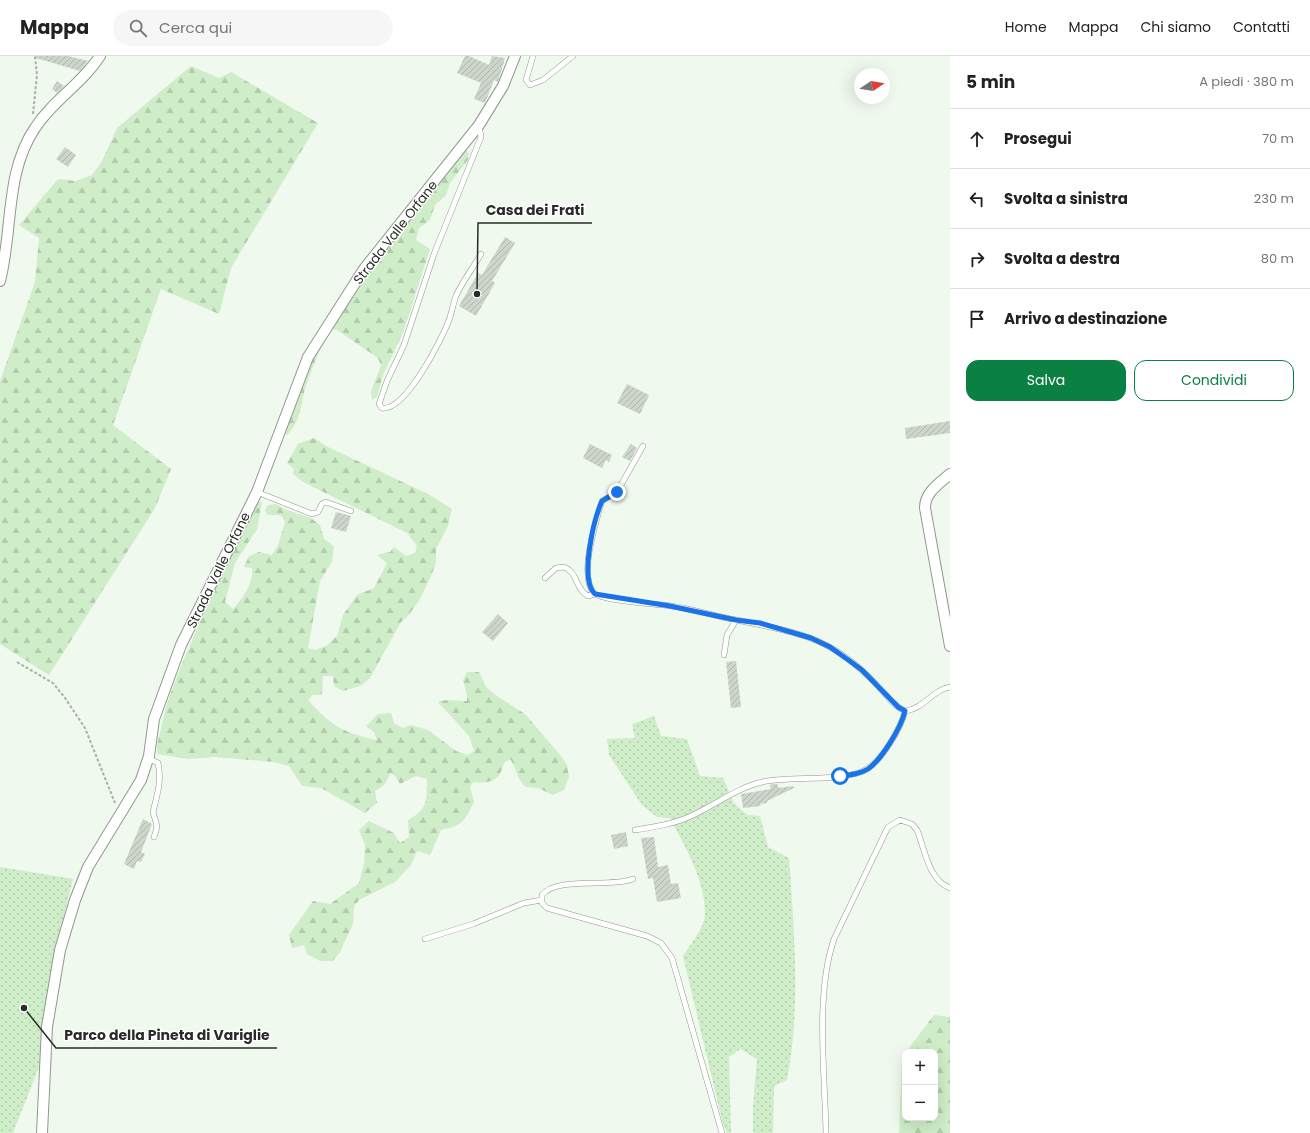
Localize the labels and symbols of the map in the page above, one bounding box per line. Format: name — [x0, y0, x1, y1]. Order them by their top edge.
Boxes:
north arrow — [854, 68, 890, 104]
street label: Strada Valle Orfane — [349, 176, 442, 288]
callout: Casa dei Frati — [478, 197, 592, 223]
text: Casa dei Frati — [486, 200, 584, 220]
route end — [608, 483, 626, 501]
street label: Strada Valle Orfane — [182, 509, 255, 631]
route start — [831, 767, 849, 785]
callout: Parco della Pineta di Variglie — [56, 1022, 277, 1048]
text: Parco della Pineta di Variglie — [64, 1025, 270, 1045]

